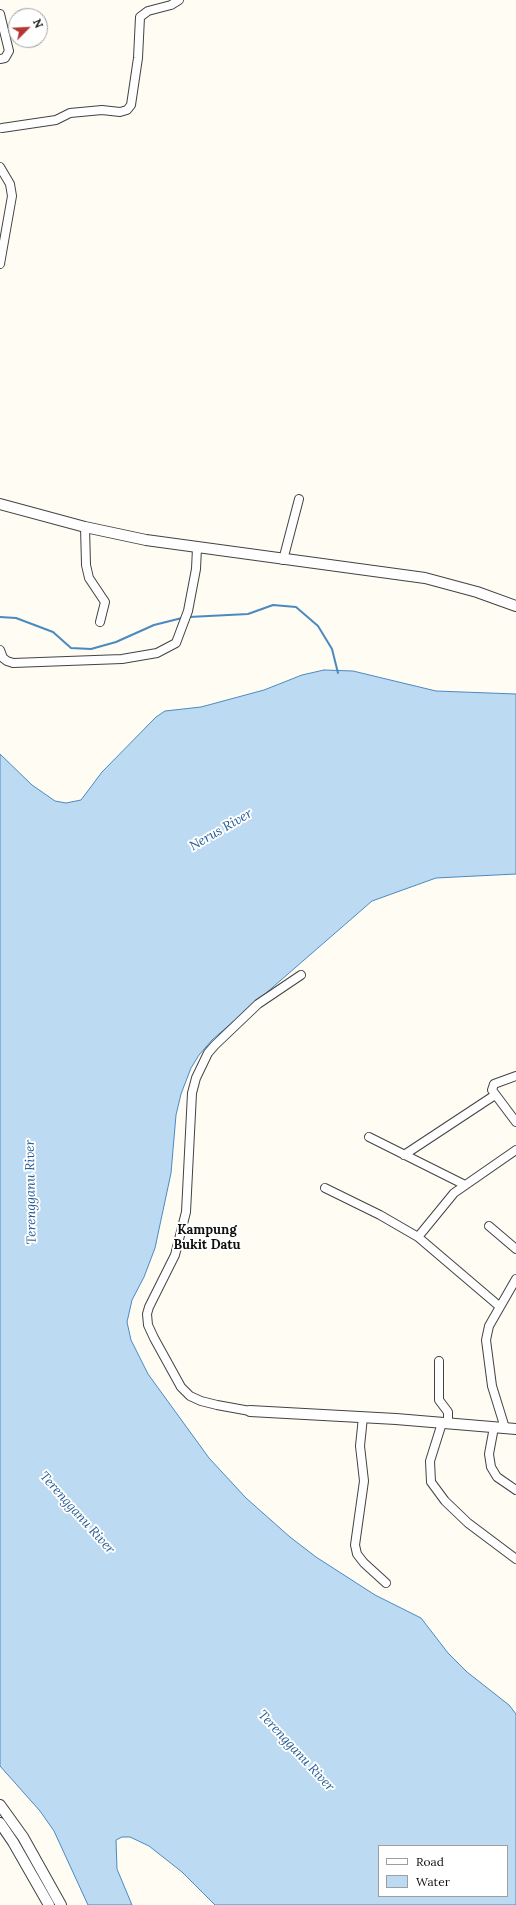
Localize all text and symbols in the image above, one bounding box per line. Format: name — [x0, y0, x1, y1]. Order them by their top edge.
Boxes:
north arrow — [8, 8, 48, 48]
text: N — [30, 17, 46, 30]
water label: Nerus River — [187, 806, 255, 854]
water label: Terengganu River — [22, 1139, 40, 1245]
district label: Kampung Bukit Datu — [173, 1222, 241, 1253]
water label: Terengganu River — [36, 1469, 118, 1557]
water label: Terengganu River — [255, 1707, 337, 1795]
legend — [378, 1845, 508, 1897]
text: Road — [416, 1854, 444, 1869]
text: Water — [416, 1874, 450, 1889]

